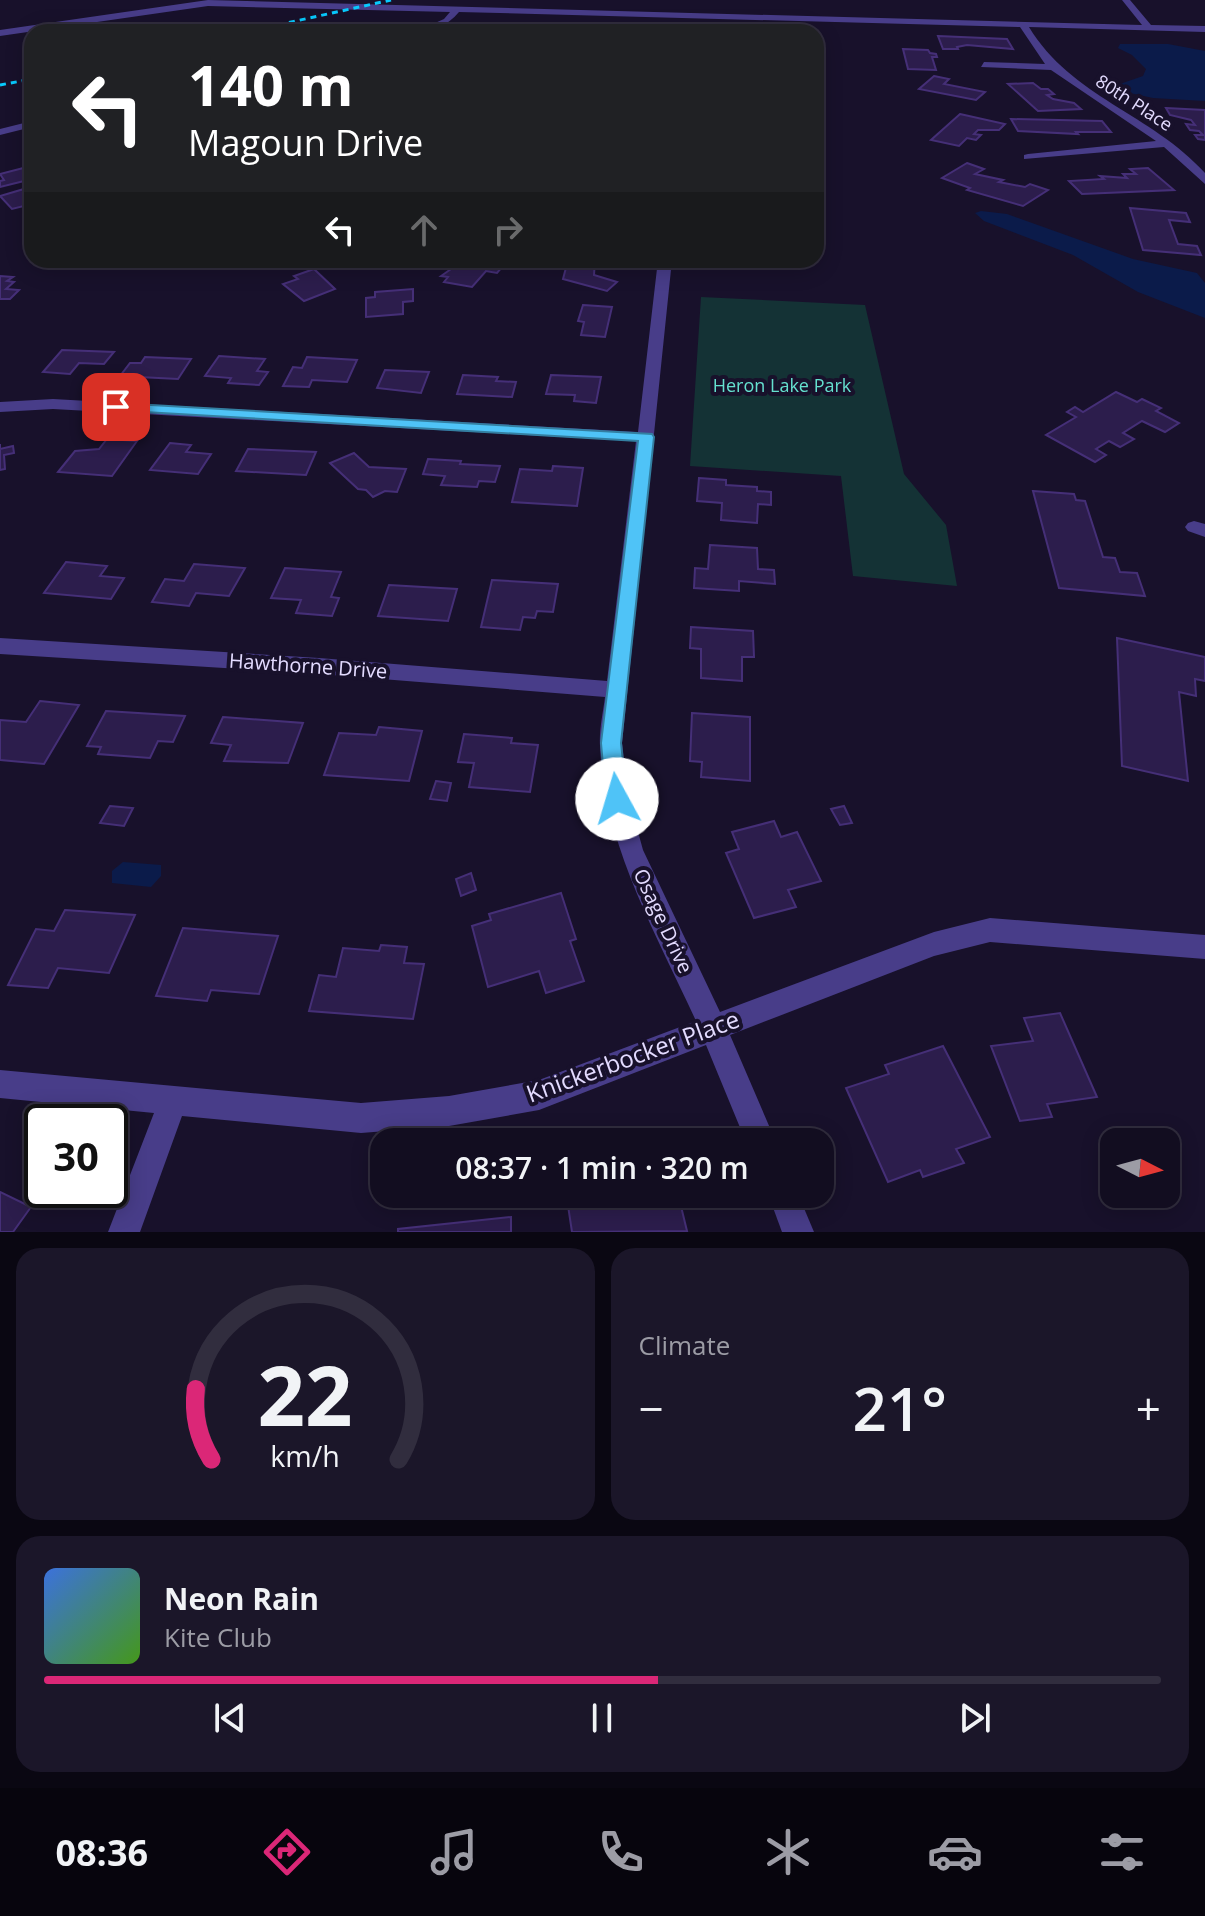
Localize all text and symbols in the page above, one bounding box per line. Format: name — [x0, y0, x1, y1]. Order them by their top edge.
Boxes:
text: 140 m — [188, 46, 354, 122]
icon: left — [56, 56, 160, 160]
street label: 80th Place — [1092, 68, 1177, 136]
text: Magoun Drive — [188, 118, 423, 167]
icon: left — [318, 208, 362, 252]
icon: ahead — [402, 208, 446, 252]
icon: right — [486, 208, 530, 252]
pin — [82, 373, 150, 441]
park label: Heron Lake Park — [713, 373, 852, 397]
icon: arrive — [94, 385, 138, 429]
street label: Hawthorne Drive — [228, 647, 388, 685]
position arrow — [575, 757, 659, 841]
street label: Osage Drive — [627, 864, 699, 977]
street label: Knickerbocker Place — [521, 1002, 744, 1109]
speed limit sign: 30 — [24, 1104, 128, 1208]
north arrow — [1100, 1128, 1180, 1208]
map controls — [1100, 1128, 1180, 1208]
text: 08:37 · 1 min · 320 m — [455, 1147, 749, 1188]
text: Climate — [639, 1327, 730, 1363]
text: 22 — [258, 1337, 353, 1450]
text: 21° — [853, 1367, 947, 1449]
text: − — [639, 1378, 664, 1438]
text: + — [1136, 1378, 1161, 1438]
text: km/h — [271, 1436, 340, 1475]
text: Neon Rain — [164, 1578, 319, 1619]
text: Kite Club — [164, 1619, 272, 1655]
icon: previous — [208, 1696, 252, 1740]
icon: pause — [580, 1696, 624, 1740]
icon: next — [953, 1696, 997, 1740]
icon: directions — [259, 1824, 315, 1880]
icon: music — [426, 1824, 482, 1880]
icon: phone — [593, 1824, 649, 1880]
icon: climate — [760, 1824, 816, 1880]
icon: car — [927, 1824, 983, 1880]
icon: filters — [1094, 1824, 1150, 1880]
text: 08:36 — [55, 1828, 148, 1877]

